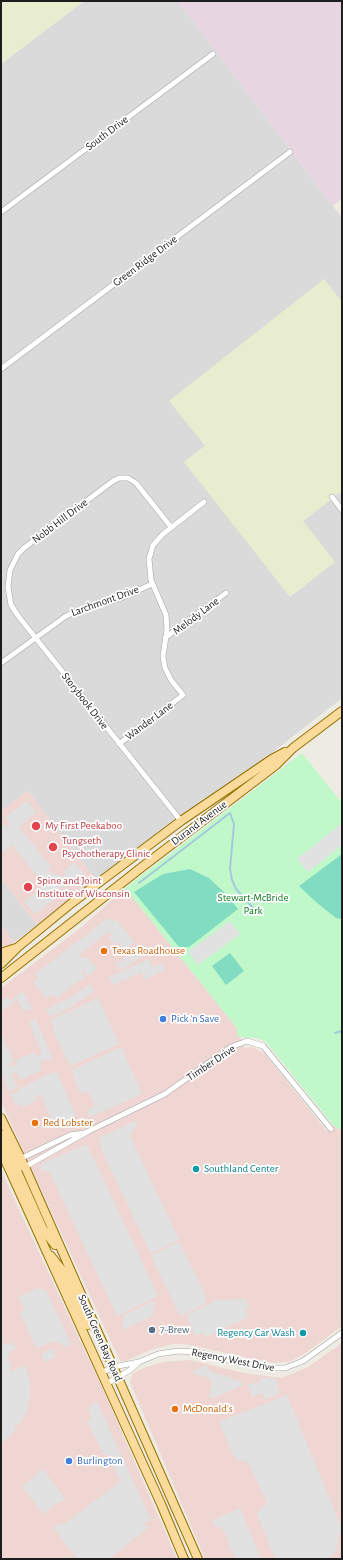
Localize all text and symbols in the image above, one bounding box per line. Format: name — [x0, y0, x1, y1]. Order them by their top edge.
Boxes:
street label: South Drive — [83, 113, 131, 153]
street label: Green Ridge Drive — [110, 233, 180, 289]
street label: Nobb Hill Drive — [30, 496, 90, 546]
street label: Larchmont Drive — [69, 583, 141, 619]
street label: Melody Lane — [170, 594, 222, 638]
street label: Storybook Drive — [59, 670, 111, 732]
street label: Wander Lane — [123, 699, 175, 743]
street label: Durand Avenue — [169, 798, 229, 848]
place label: My First Peekaboo — [45, 819, 122, 833]
marker: My First Peekaboo — [30, 820, 42, 832]
place label: Tungseth Psychotherapy Clinic — [62, 834, 150, 860]
marker: Tungseth Psychotherapy Clinic — [47, 841, 59, 853]
place label: Spine and Joint Institute of Wisconsin — [37, 874, 130, 900]
marker: Spine and Joint Institute of Wisconsin — [22, 881, 34, 893]
park label: Stewart-McBride Park — [218, 891, 288, 917]
place label: Texas Roadhouse — [112, 944, 185, 958]
marker: Texas Roadhouse — [99, 946, 109, 956]
place label: Pick 'n Save — [171, 1012, 219, 1026]
marker: Pick 'n Save — [158, 1014, 168, 1024]
street label: Timber Drive — [184, 1042, 238, 1084]
place label: Red Lobster — [43, 1116, 93, 1130]
marker: Red Lobster — [30, 1118, 40, 1128]
place label: Southland Center — [204, 1162, 278, 1176]
marker: Southland Center — [191, 1164, 201, 1174]
street label: South Green Bay Road — [75, 1292, 125, 1384]
place label: 7-Brew — [160, 1323, 189, 1337]
marker: 7-Brew — [147, 1325, 157, 1335]
place label: Regency Car Wash — [217, 1326, 295, 1340]
marker: Regency Car Wash — [298, 1328, 308, 1338]
street label: Regency West Drive — [190, 1345, 276, 1375]
place label: McDonald's — [183, 1402, 233, 1416]
marker: McDonald's — [170, 1404, 180, 1414]
place label: Burlington — [77, 1454, 123, 1468]
marker: Burlington — [64, 1456, 74, 1466]

